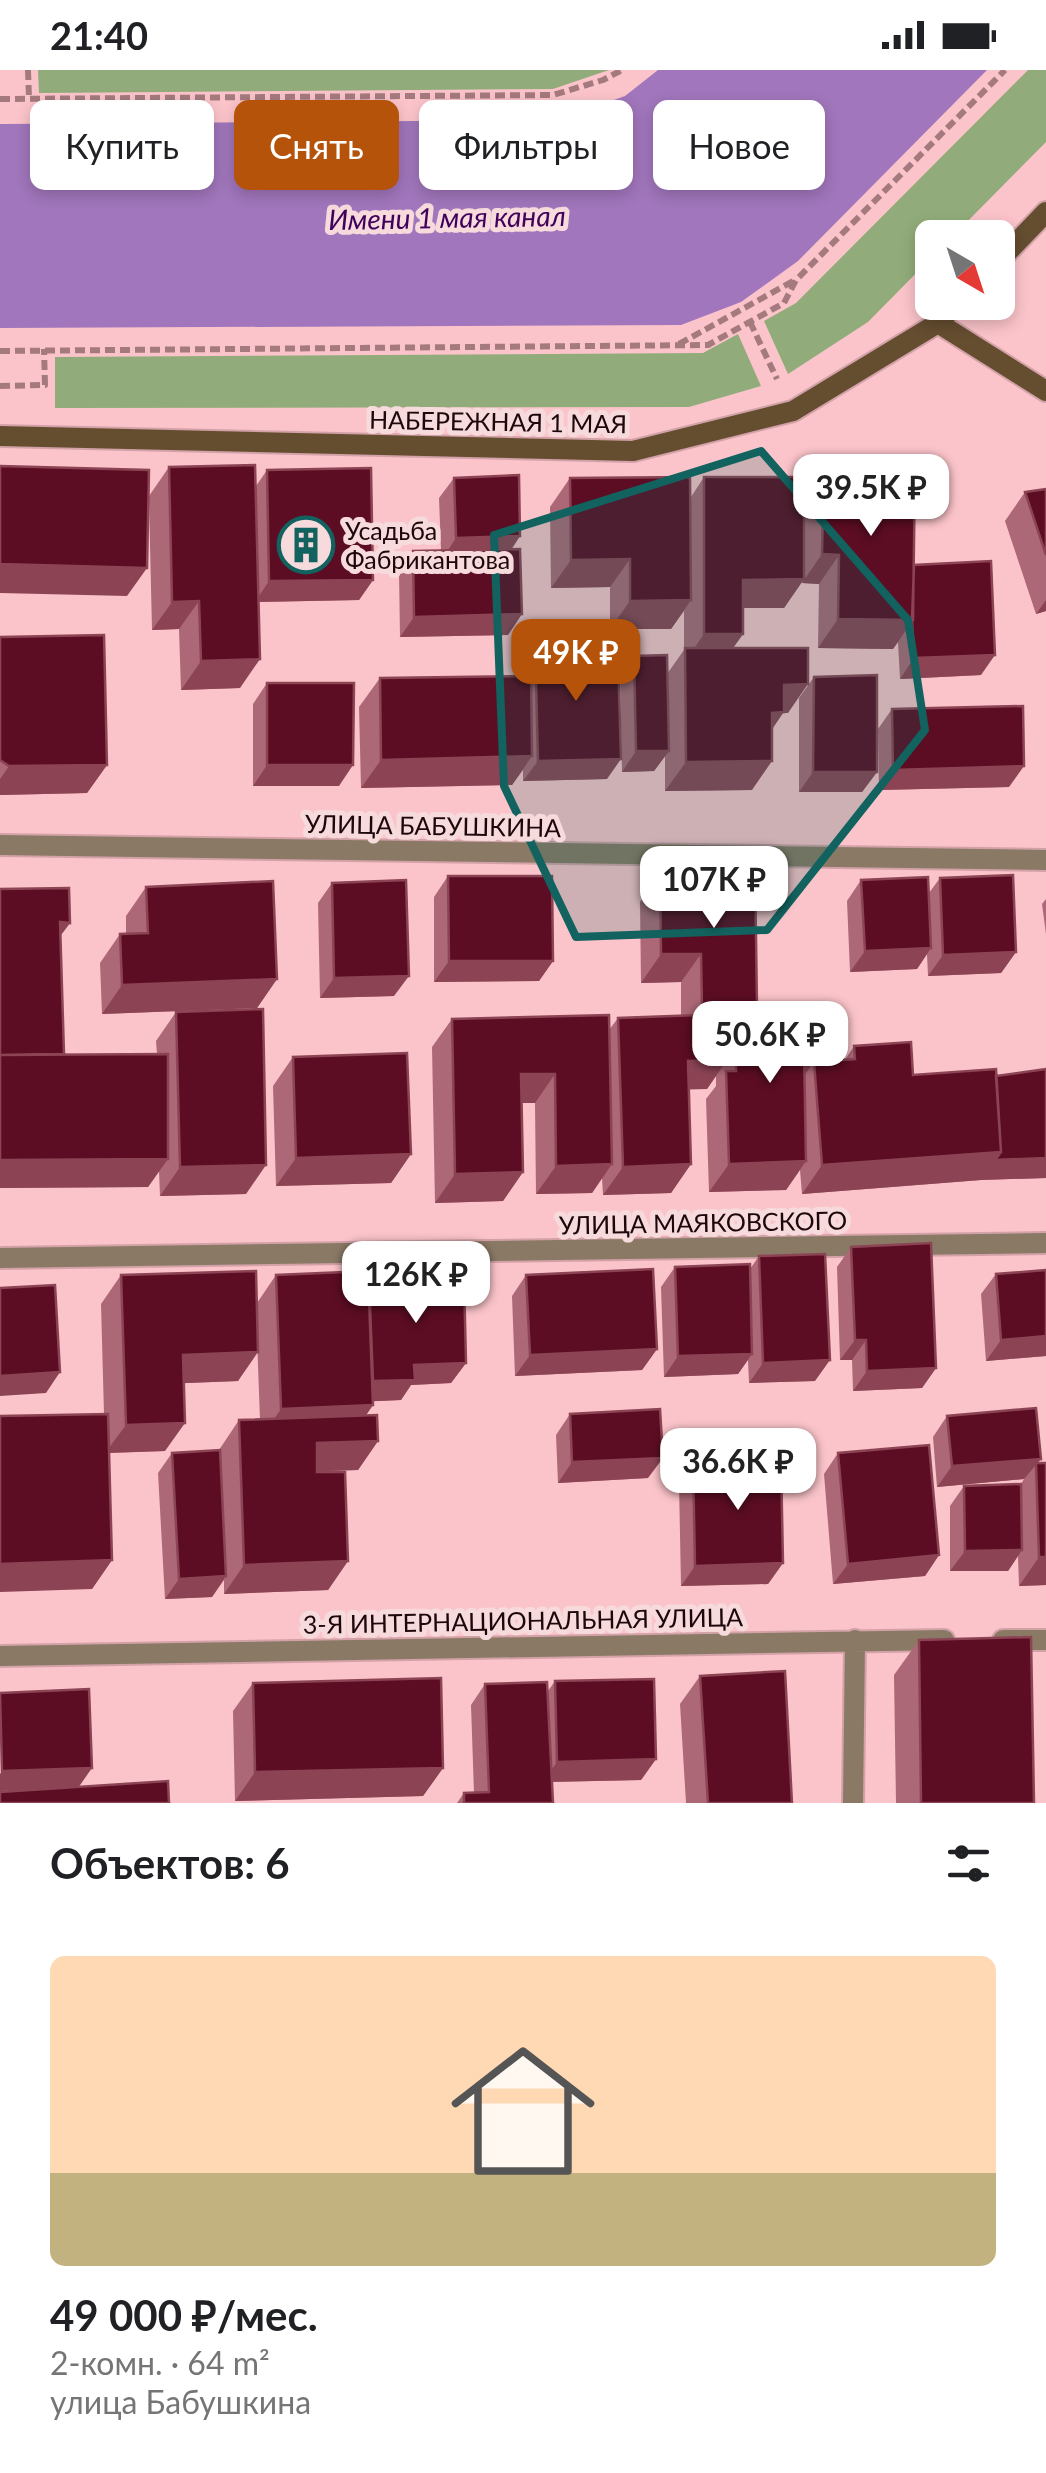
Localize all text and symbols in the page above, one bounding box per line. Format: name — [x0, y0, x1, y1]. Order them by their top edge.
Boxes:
text: 21:40 — [50, 12, 148, 58]
chip: Купить — [30, 100, 214, 190]
chip: Снять — [234, 100, 399, 190]
chip: Фильтры — [419, 100, 633, 190]
chip: Новое — [653, 100, 825, 190]
water label: Имени 1 мая канал — [328, 198, 566, 236]
north arrow — [915, 220, 1015, 320]
map controls — [915, 220, 1015, 320]
street label: НАБЕРЕЖНАЯ 1 МАЯ — [369, 404, 627, 438]
pin: 39.5K ₽ — [779, 454, 963, 539]
text: 39.5K ₽ — [815, 467, 927, 506]
building icon: Усадьба Фабрикантова — [276, 515, 336, 575]
place label: Усадьба Фабрикантова — [345, 515, 510, 574]
pin: 49K ₽ — [506, 619, 646, 704]
text: 49K ₽ — [533, 632, 619, 671]
street label: УЛИЦА БАБУШКИНА — [305, 808, 561, 842]
pin: 107K ₽ — [633, 846, 795, 931]
text: 107K ₽ — [662, 859, 766, 898]
pin: 50.6K ₽ — [678, 1001, 862, 1086]
text: 50.6K ₽ — [714, 1014, 826, 1053]
street label: УЛИЦА МАЯКОВСКОГО — [559, 1204, 847, 1240]
pin: 126K ₽ — [335, 1241, 497, 1326]
text: 126K ₽ — [364, 1254, 468, 1293]
pin: 36.6K ₽ — [646, 1428, 830, 1513]
text: 36.6K ₽ — [682, 1441, 794, 1480]
street label: 3-Я ИНТЕРНАЦИОНАЛЬНАЯ УЛИЦА — [303, 1601, 743, 1639]
icon: filters — [941, 1836, 996, 1891]
text: Объектов: 6 — [50, 1838, 290, 1888]
icon: home — [433, 2021, 613, 2201]
text: 49 000 ₽/мес. — [50, 2290, 318, 2340]
text: 2-комн. · 64 m² — [50, 2343, 270, 2382]
text: улица Бабушкина — [50, 2382, 311, 2421]

